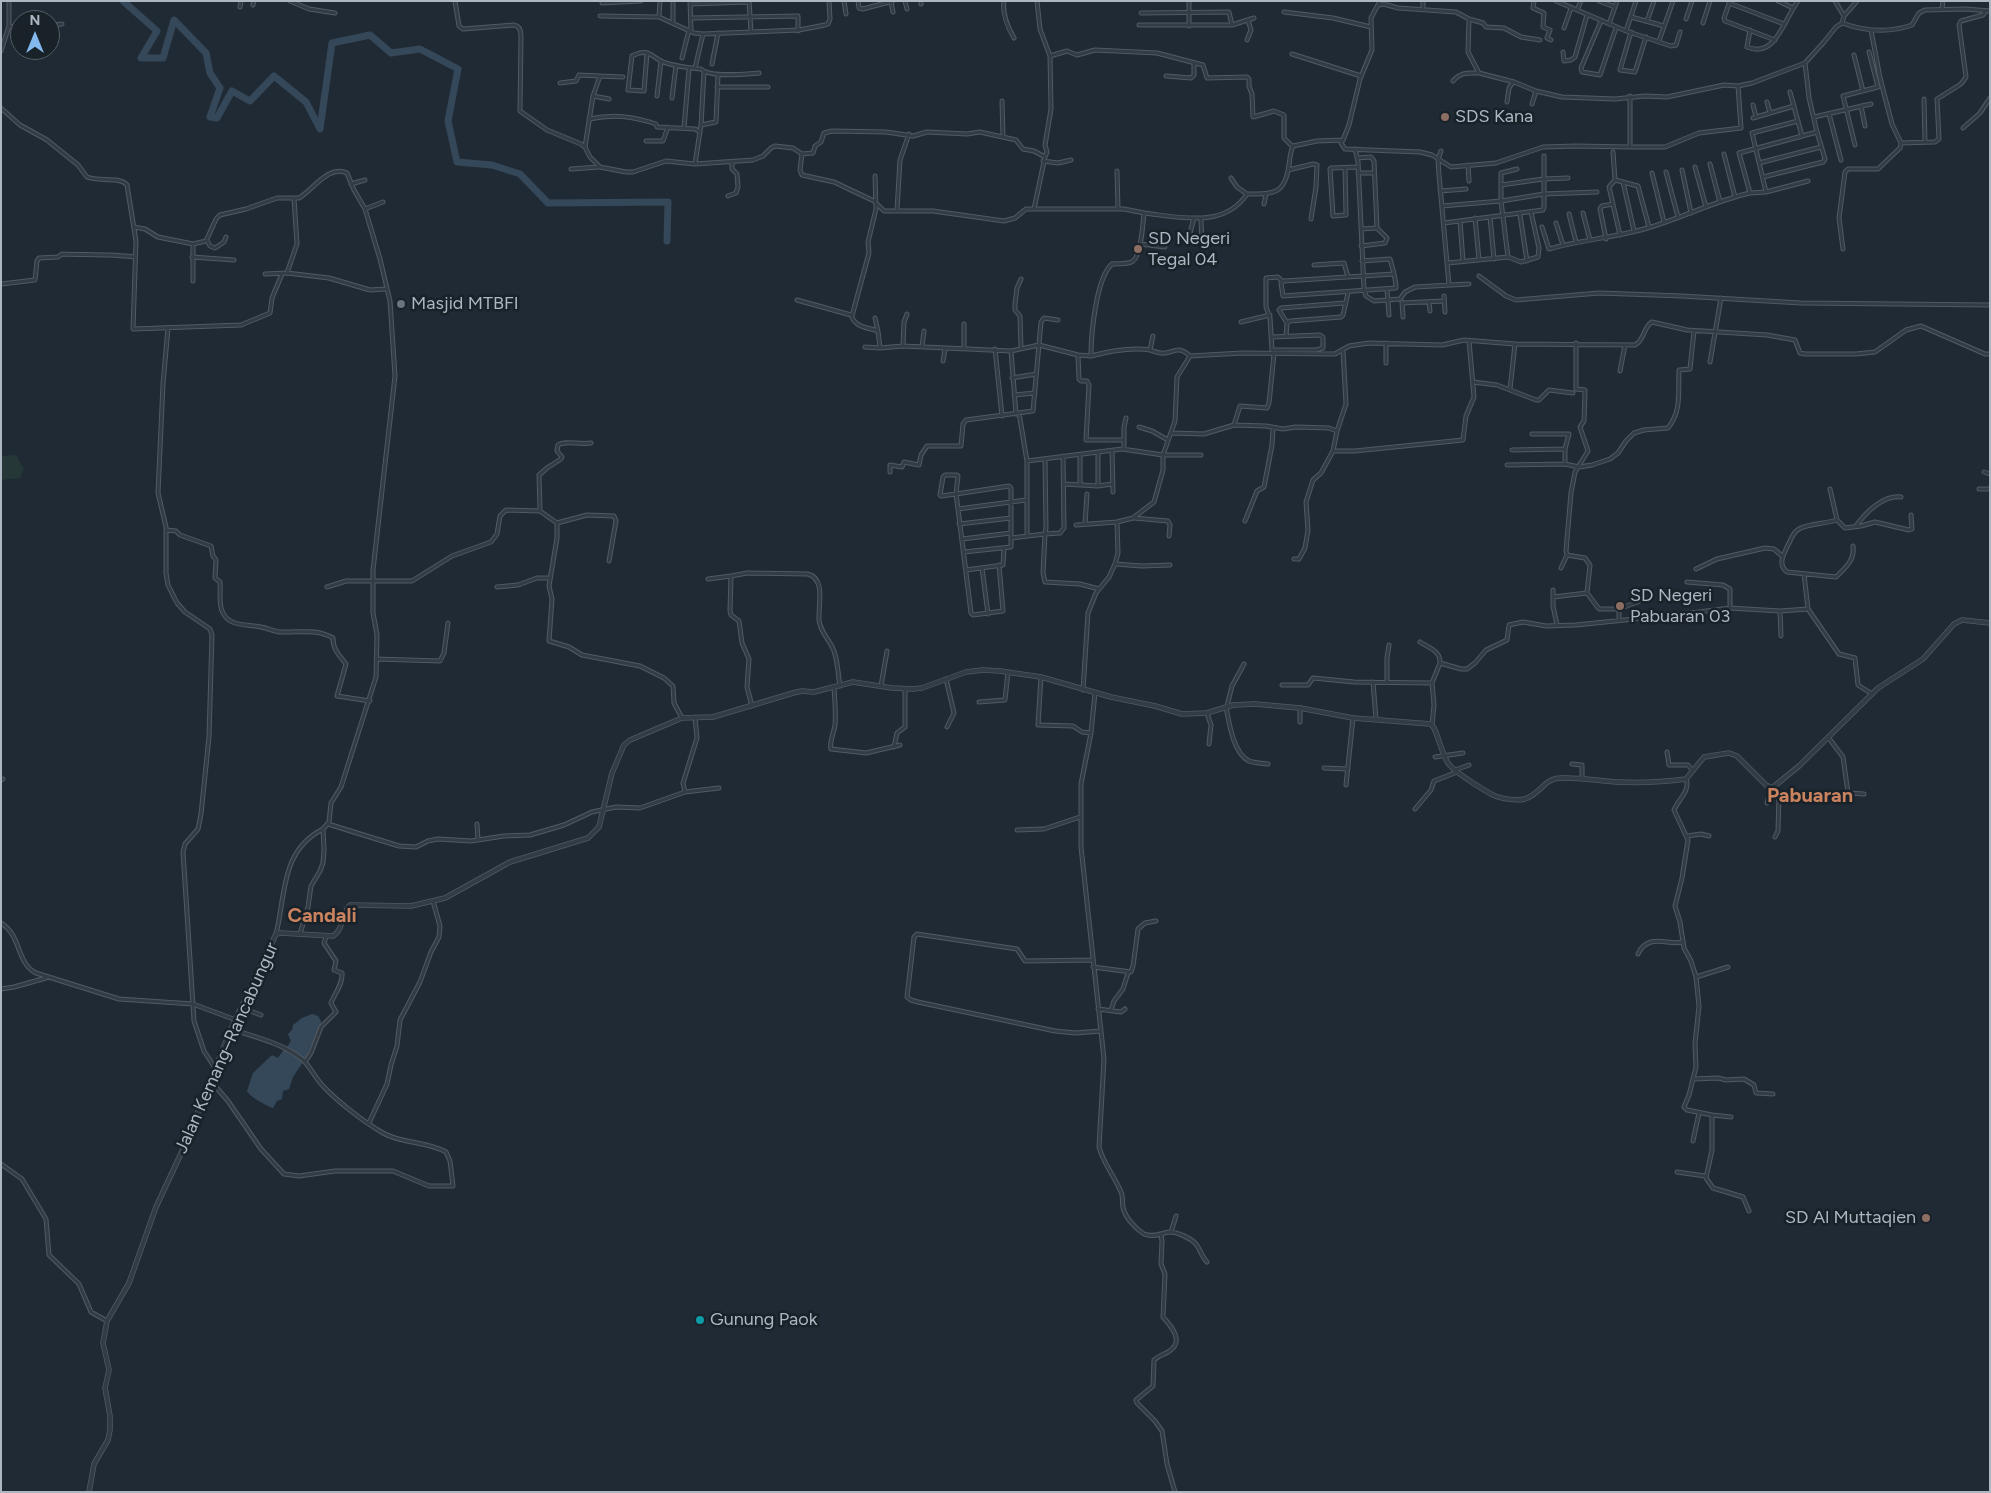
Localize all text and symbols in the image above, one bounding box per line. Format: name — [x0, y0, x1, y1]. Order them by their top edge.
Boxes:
north arrow — [10, 10, 60, 60]
text: N — [30, 12, 40, 29]
place label: SDS Kana — [1455, 106, 1533, 128]
marker: SDS Kana — [1439, 111, 1451, 123]
place label: SD Negeri Tegal 04 — [1148, 228, 1230, 270]
marker: SD Negeri Tegal 04 — [1132, 243, 1144, 255]
place label: Masjid MTBFI — [411, 293, 519, 315]
marker: Masjid MTBFI — [395, 298, 407, 310]
place label: SD Negeri Pabuaran 03 — [1630, 585, 1730, 628]
marker: SD Negeri Pabuaran 03 — [1614, 600, 1626, 612]
district label: Pabuaran — [1767, 784, 1853, 808]
district label: Candali — [287, 904, 357, 928]
street label: Jalan Kemang–Rancabungur — [171, 939, 283, 1157]
place label: SD Al Muttaqien — [1785, 1207, 1916, 1229]
marker: SD Al Muttaqien — [1920, 1212, 1932, 1224]
place label: Gunung Paok — [710, 1309, 817, 1331]
marker: Gunung Paok — [694, 1314, 706, 1326]

